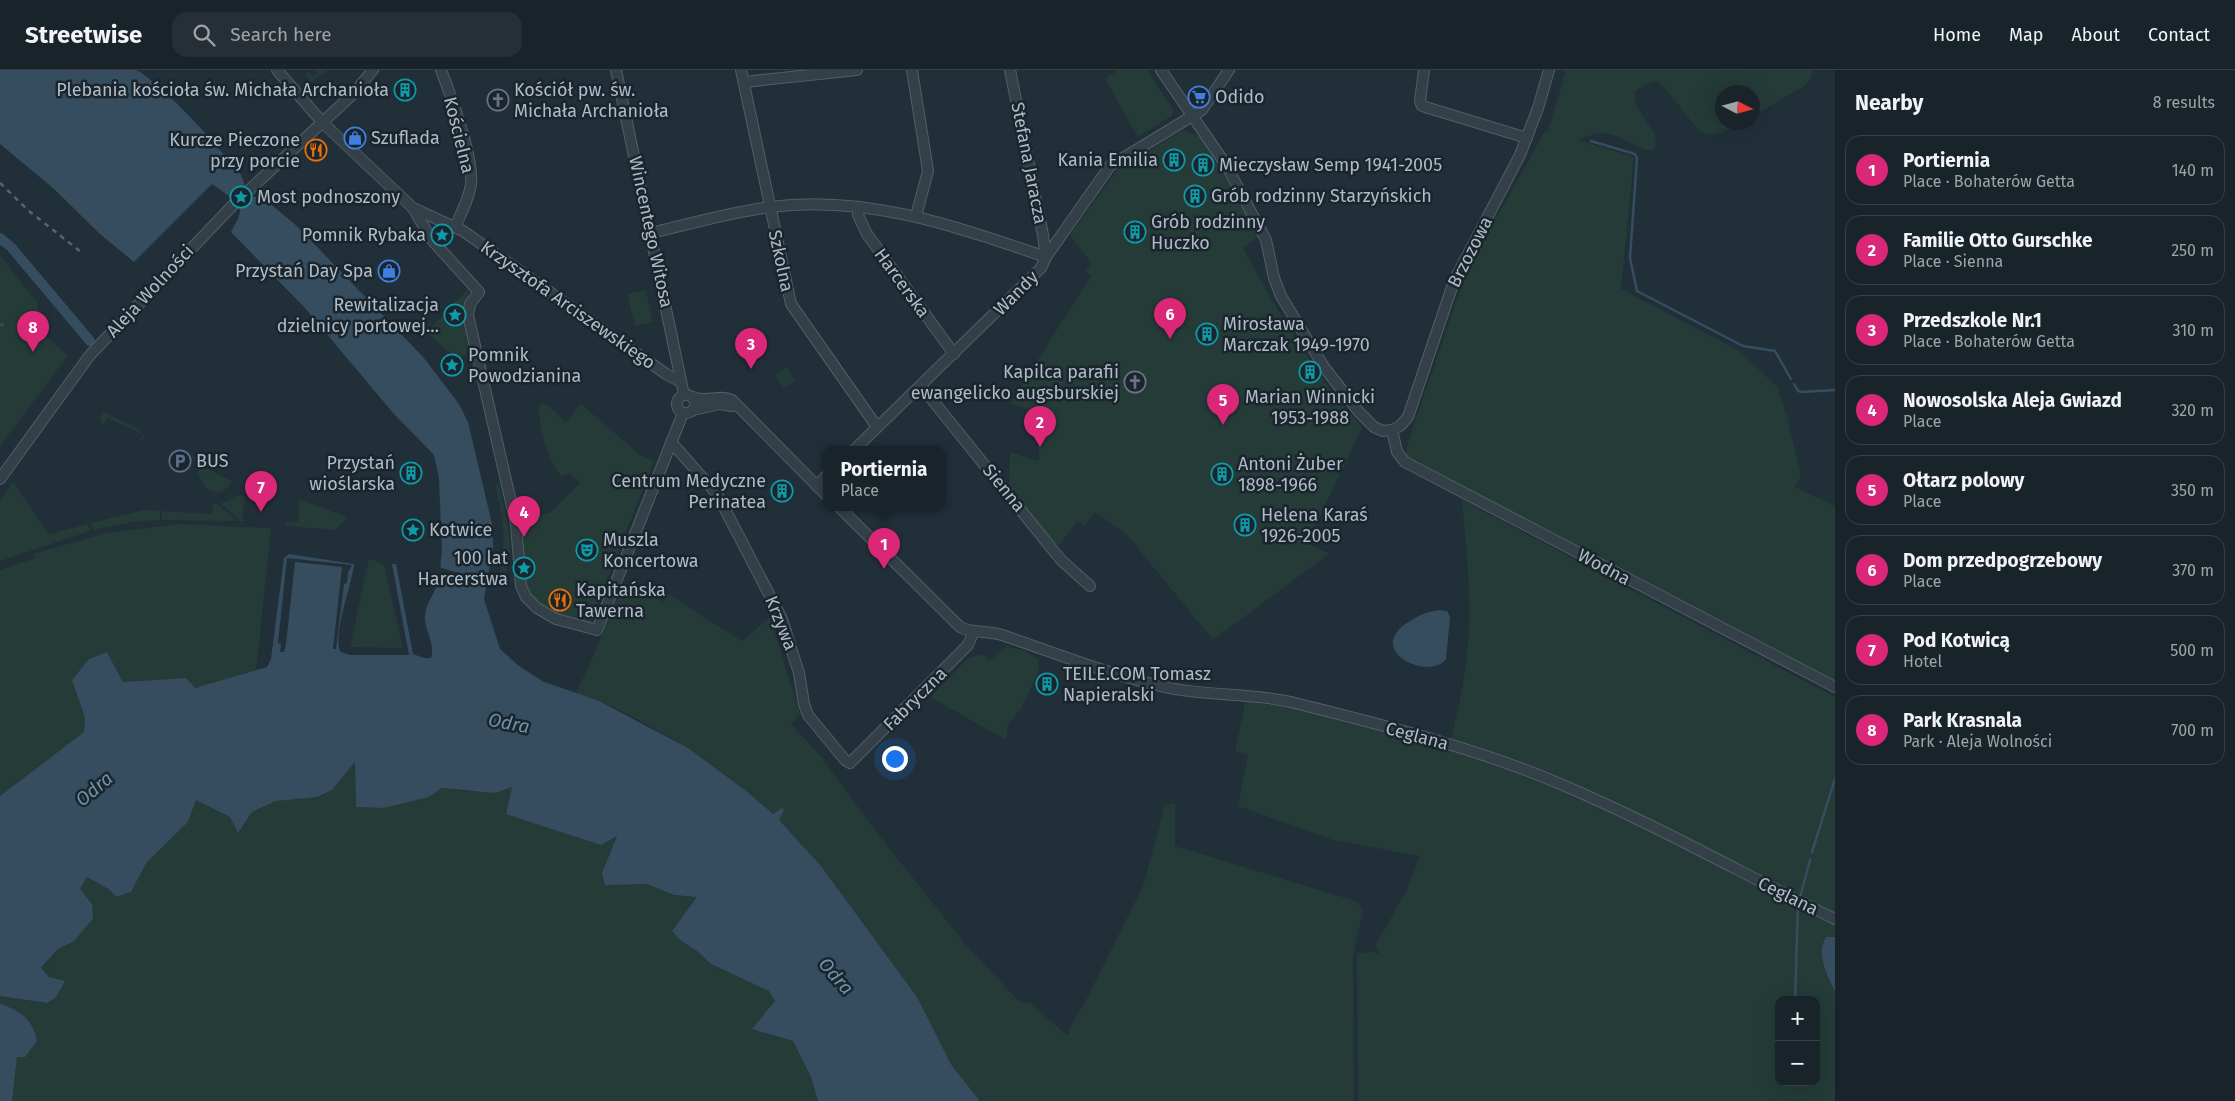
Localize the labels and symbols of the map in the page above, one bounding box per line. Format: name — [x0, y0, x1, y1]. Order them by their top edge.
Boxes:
building icon: Plebania kościoła św. Michała Archanioła — [393, 78, 417, 102]
place label: Plebania kościoła św. Michała Archanioła — [56, 79, 389, 101]
place label: Kościół pw. św. Michała Archanioła — [514, 79, 669, 122]
supermarket icon: Odido — [1187, 85, 1211, 109]
north arrow — [1715, 85, 1760, 130]
place label: Odido — [1215, 86, 1265, 108]
church icon: Kościół pw. św. Michała Archanioła — [486, 88, 510, 112]
street label: Kościelna — [439, 94, 479, 176]
street label: Stefana Jaracza — [1006, 100, 1052, 226]
shop icon: Szuflada — [343, 126, 367, 150]
place label: Szuflada — [371, 127, 440, 149]
place label: Kurcze Pieczone przy porcie — [169, 129, 300, 172]
restaurant icon: Kurcze Pieczone przy porcie — [304, 138, 328, 162]
building icon: Kania Emilia — [1162, 148, 1186, 172]
place label: Kania Emilia — [1057, 149, 1158, 171]
building icon: Mieczysław Semp 1941-2005 — [1191, 153, 1215, 177]
street label: Wincentego Witosa — [624, 154, 678, 310]
place label: Mieczysław Semp 1941-2005 — [1219, 154, 1442, 176]
building icon: Grób rodzinny Starzyńskich — [1183, 184, 1207, 208]
place icon: Most podnoszony — [229, 185, 253, 209]
place label: Grób rodzinny Starzyńskich — [1211, 185, 1432, 207]
place label: Most podnoszony — [257, 186, 400, 208]
place label: Grób rodzinny Huczko — [1151, 211, 1265, 254]
street label: Brzozowa — [1443, 213, 1497, 291]
building icon: Grób rodzinny Huczko — [1123, 220, 1147, 244]
place icon: Pomnik Rybaka — [430, 223, 454, 247]
place label: Pomnik Rybaka — [302, 224, 426, 246]
street label: Szkolna — [764, 228, 798, 294]
street label: Krzysztofa Arciszewskiego — [476, 236, 660, 374]
street label: Aleja Wolności — [102, 240, 198, 342]
street label: Harcerska — [869, 244, 935, 322]
shop icon: Przystań Day Spa — [377, 259, 401, 283]
place label: Przystań Day Spa — [235, 260, 373, 282]
street label: Wandy — [989, 266, 1043, 320]
place label: Rewitalizacja dzielnicy portowej... — [277, 294, 439, 337]
pin: 6 — [1154, 298, 1186, 339]
place icon: Rewitalizacja dzielnicy portowej... — [443, 303, 467, 327]
pin: 8 — [17, 311, 49, 352]
place label: Mirosława Marczak 1949-1970 — [1223, 313, 1370, 356]
building icon: Mirosława Marczak 1949-1970 — [1195, 322, 1219, 346]
pin: 3 — [735, 328, 767, 369]
place label: Pomnik Powodzianina — [468, 344, 581, 387]
place icon: Pomnik Powodzianina — [440, 353, 464, 377]
building icon: Marian Winnicki 1953-1988 — [1298, 360, 1322, 384]
place label: Kapilca parafii ewangelicko augsburskiej — [911, 361, 1119, 404]
church icon: Kapilca parafii ewangelicko augsburskiej — [1123, 370, 1147, 394]
pin: 5 — [1207, 384, 1239, 425]
place label: Marian Winnicki 1953-1988 — [1245, 386, 1375, 429]
pin: 2 — [1024, 406, 1056, 447]
parking icon: BUS — [168, 449, 192, 473]
place label: BUS — [196, 450, 229, 472]
place label: Przystań wioślarska — [309, 452, 395, 495]
place label: Antoni Żuber 1898-1966 — [1238, 453, 1343, 496]
street label: Sienna — [978, 459, 1030, 517]
building icon: Przystań wioślarska — [399, 461, 423, 485]
building icon: Antoni Żuber 1898-1966 — [1210, 462, 1234, 486]
place label: Centrum Medyczne Perinatea — [612, 470, 766, 513]
pin: 7 — [245, 471, 277, 512]
building icon: Centrum Medyczne Perinatea — [770, 479, 794, 503]
pin: 4 — [508, 496, 540, 537]
place label: Helena Karaś 1926-2005 — [1261, 504, 1368, 547]
building icon: Helena Karaś 1926-2005 — [1233, 513, 1257, 537]
place icon: Kotwice — [401, 518, 425, 542]
place label: Kotwice — [429, 519, 492, 541]
pin: 1 — [868, 528, 900, 569]
place label: Muszla Koncertowa — [603, 529, 699, 572]
theatre icon: Muszla Koncertowa — [575, 538, 599, 562]
street label: Wodna — [1574, 544, 1634, 590]
place label: 100 lat Harcerstwa — [417, 547, 508, 590]
place icon: 100 lat Harcerstwa — [512, 556, 536, 580]
place label: Kapitańska Tawerna — [576, 579, 666, 622]
restaurant icon: Kapitańska Tawerna — [548, 588, 572, 612]
street label: Krzywa — [760, 593, 802, 653]
street label: Fabryczna — [879, 663, 951, 735]
place label: TEILE.COM Tomasz Napieralski — [1063, 663, 1211, 706]
building icon: TEILE.COM Tomasz Napieralski — [1035, 672, 1059, 696]
water label: Odra — [486, 708, 532, 738]
street label: Ceglana — [1383, 717, 1451, 755]
your location — [882, 746, 908, 772]
water label: Odra — [71, 767, 117, 811]
street label: Ceglana — [1754, 872, 1822, 920]
water label: Odra — [814, 953, 858, 999]

